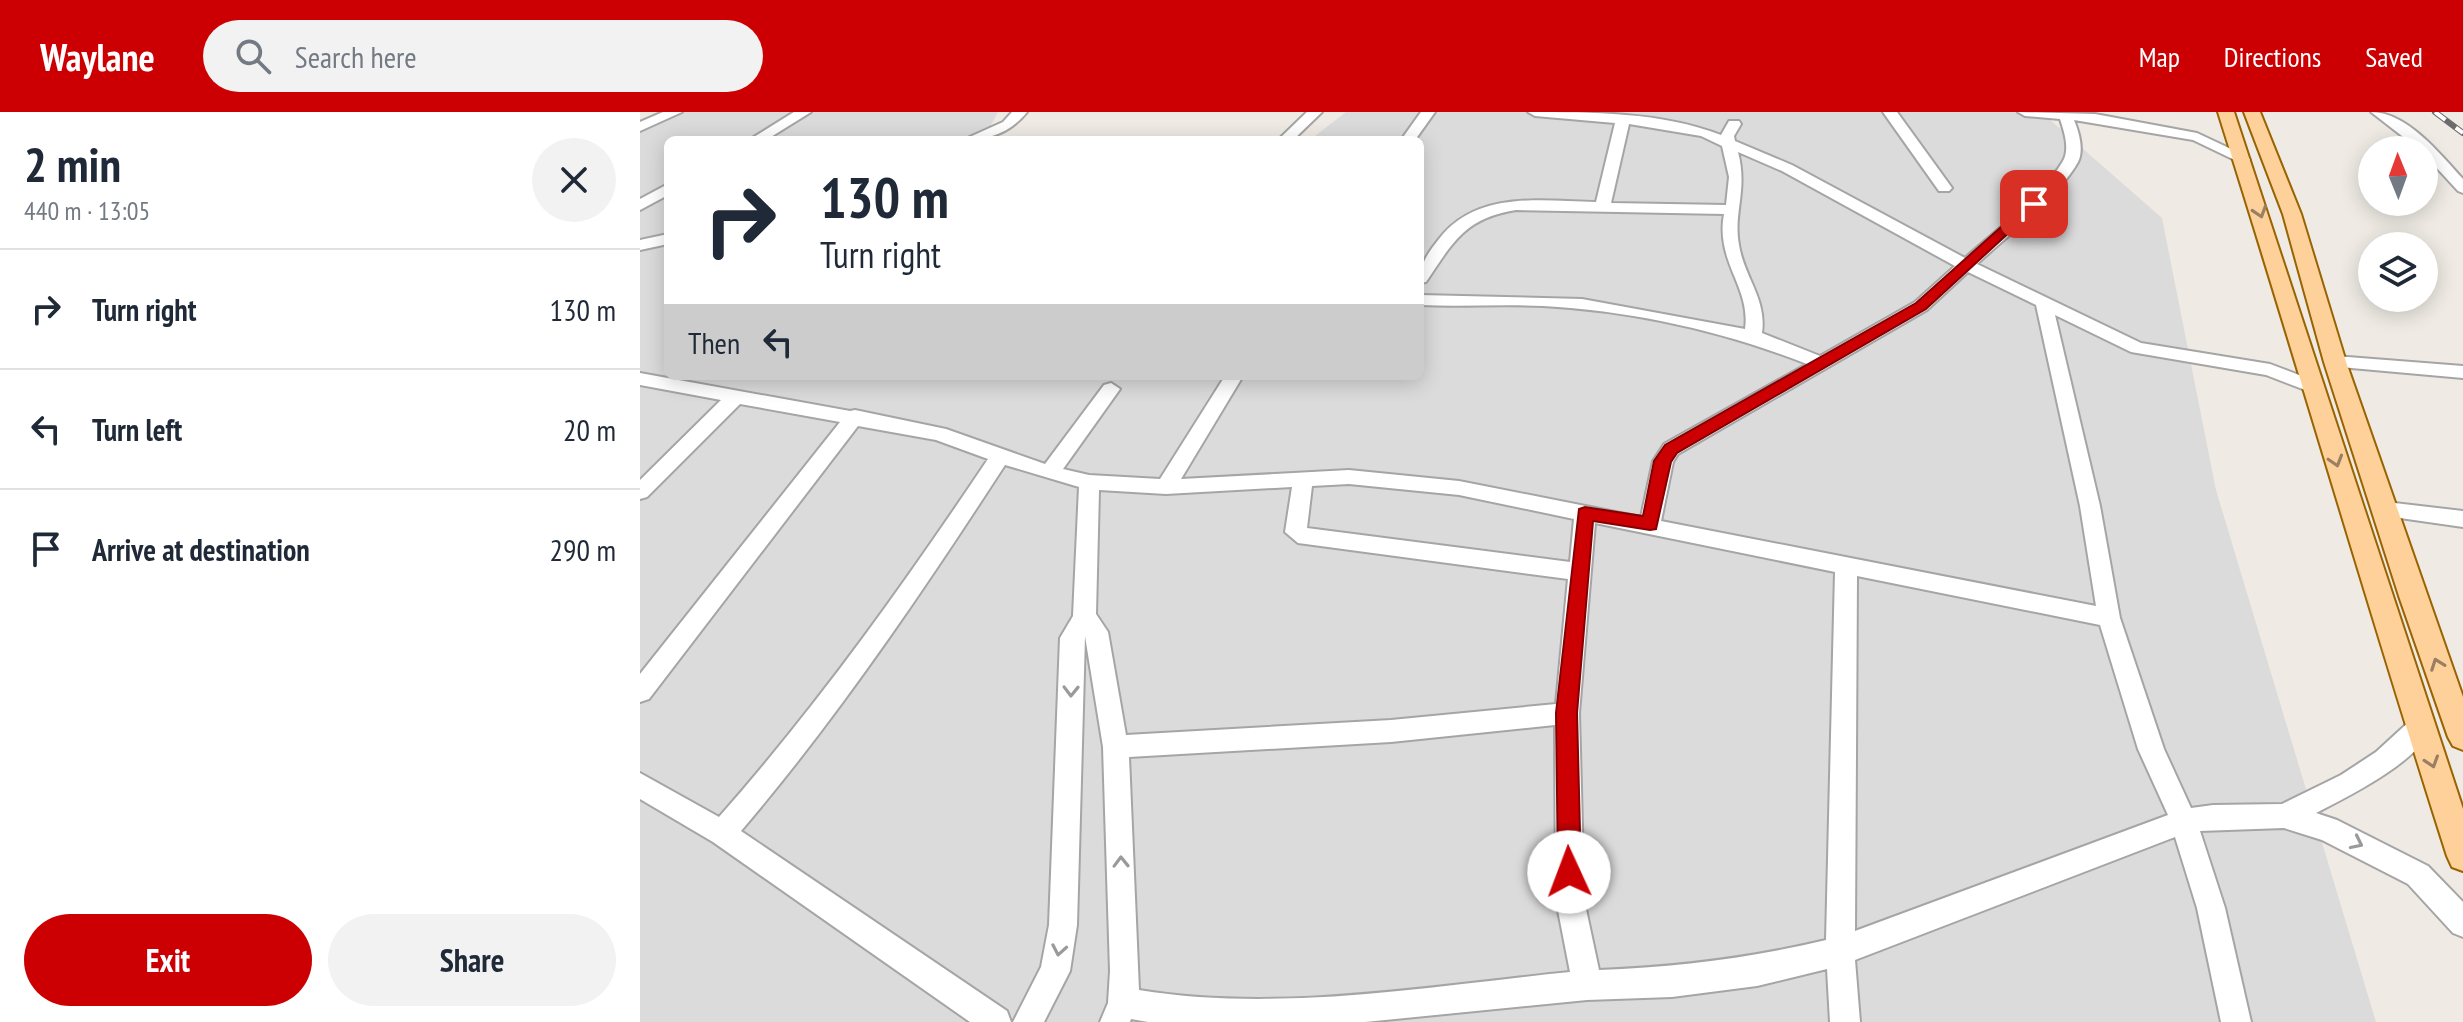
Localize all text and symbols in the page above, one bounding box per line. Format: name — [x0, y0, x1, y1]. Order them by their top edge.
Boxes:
search box — [203, 20, 763, 92]
text: Waylane — [40, 32, 155, 81]
icon: search — [231, 34, 275, 78]
text: Search here — [295, 37, 417, 76]
text: Map — [2139, 38, 2180, 75]
text: Directions — [2224, 38, 2321, 75]
text: Saved — [2365, 38, 2423, 75]
text: 2 min — [24, 133, 121, 195]
north arrow — [2358, 136, 2438, 216]
map controls — [2358, 136, 2438, 312]
button: close — [532, 138, 616, 222]
text: 130 m — [820, 161, 949, 233]
icon: right — [688, 168, 792, 272]
pin — [2000, 170, 2068, 238]
icon: arrive — [2012, 182, 2056, 226]
text: 440 m · 13:05 — [24, 194, 150, 227]
one-way arrow — [2251, 205, 2267, 219]
text: Turn right — [820, 231, 941, 278]
button: layers — [2358, 232, 2438, 312]
icon: right — [24, 287, 68, 331]
text: Turn right — [92, 290, 196, 329]
text: 130 m — [550, 290, 616, 329]
icon: left — [756, 320, 800, 364]
text: Then — [688, 323, 740, 362]
icon: left — [24, 407, 68, 451]
text: Turn left — [92, 410, 182, 449]
text: 20 m — [563, 410, 616, 449]
one-way arrow — [2327, 453, 2343, 467]
icon: arrive — [24, 527, 68, 571]
text: Arrive at destination — [92, 530, 310, 569]
text: 290 m — [550, 530, 616, 569]
one-way arrow — [2430, 658, 2446, 672]
one-way arrow — [1062, 685, 1080, 698]
one-way arrow — [2423, 755, 2439, 768]
position arrow — [1527, 830, 1611, 914]
one-way arrow — [2348, 833, 2363, 849]
one-way arrow — [1112, 855, 1129, 868]
button: Exit — [24, 914, 312, 1006]
button: Share — [328, 914, 616, 1006]
one-way arrow — [1051, 944, 1068, 957]

